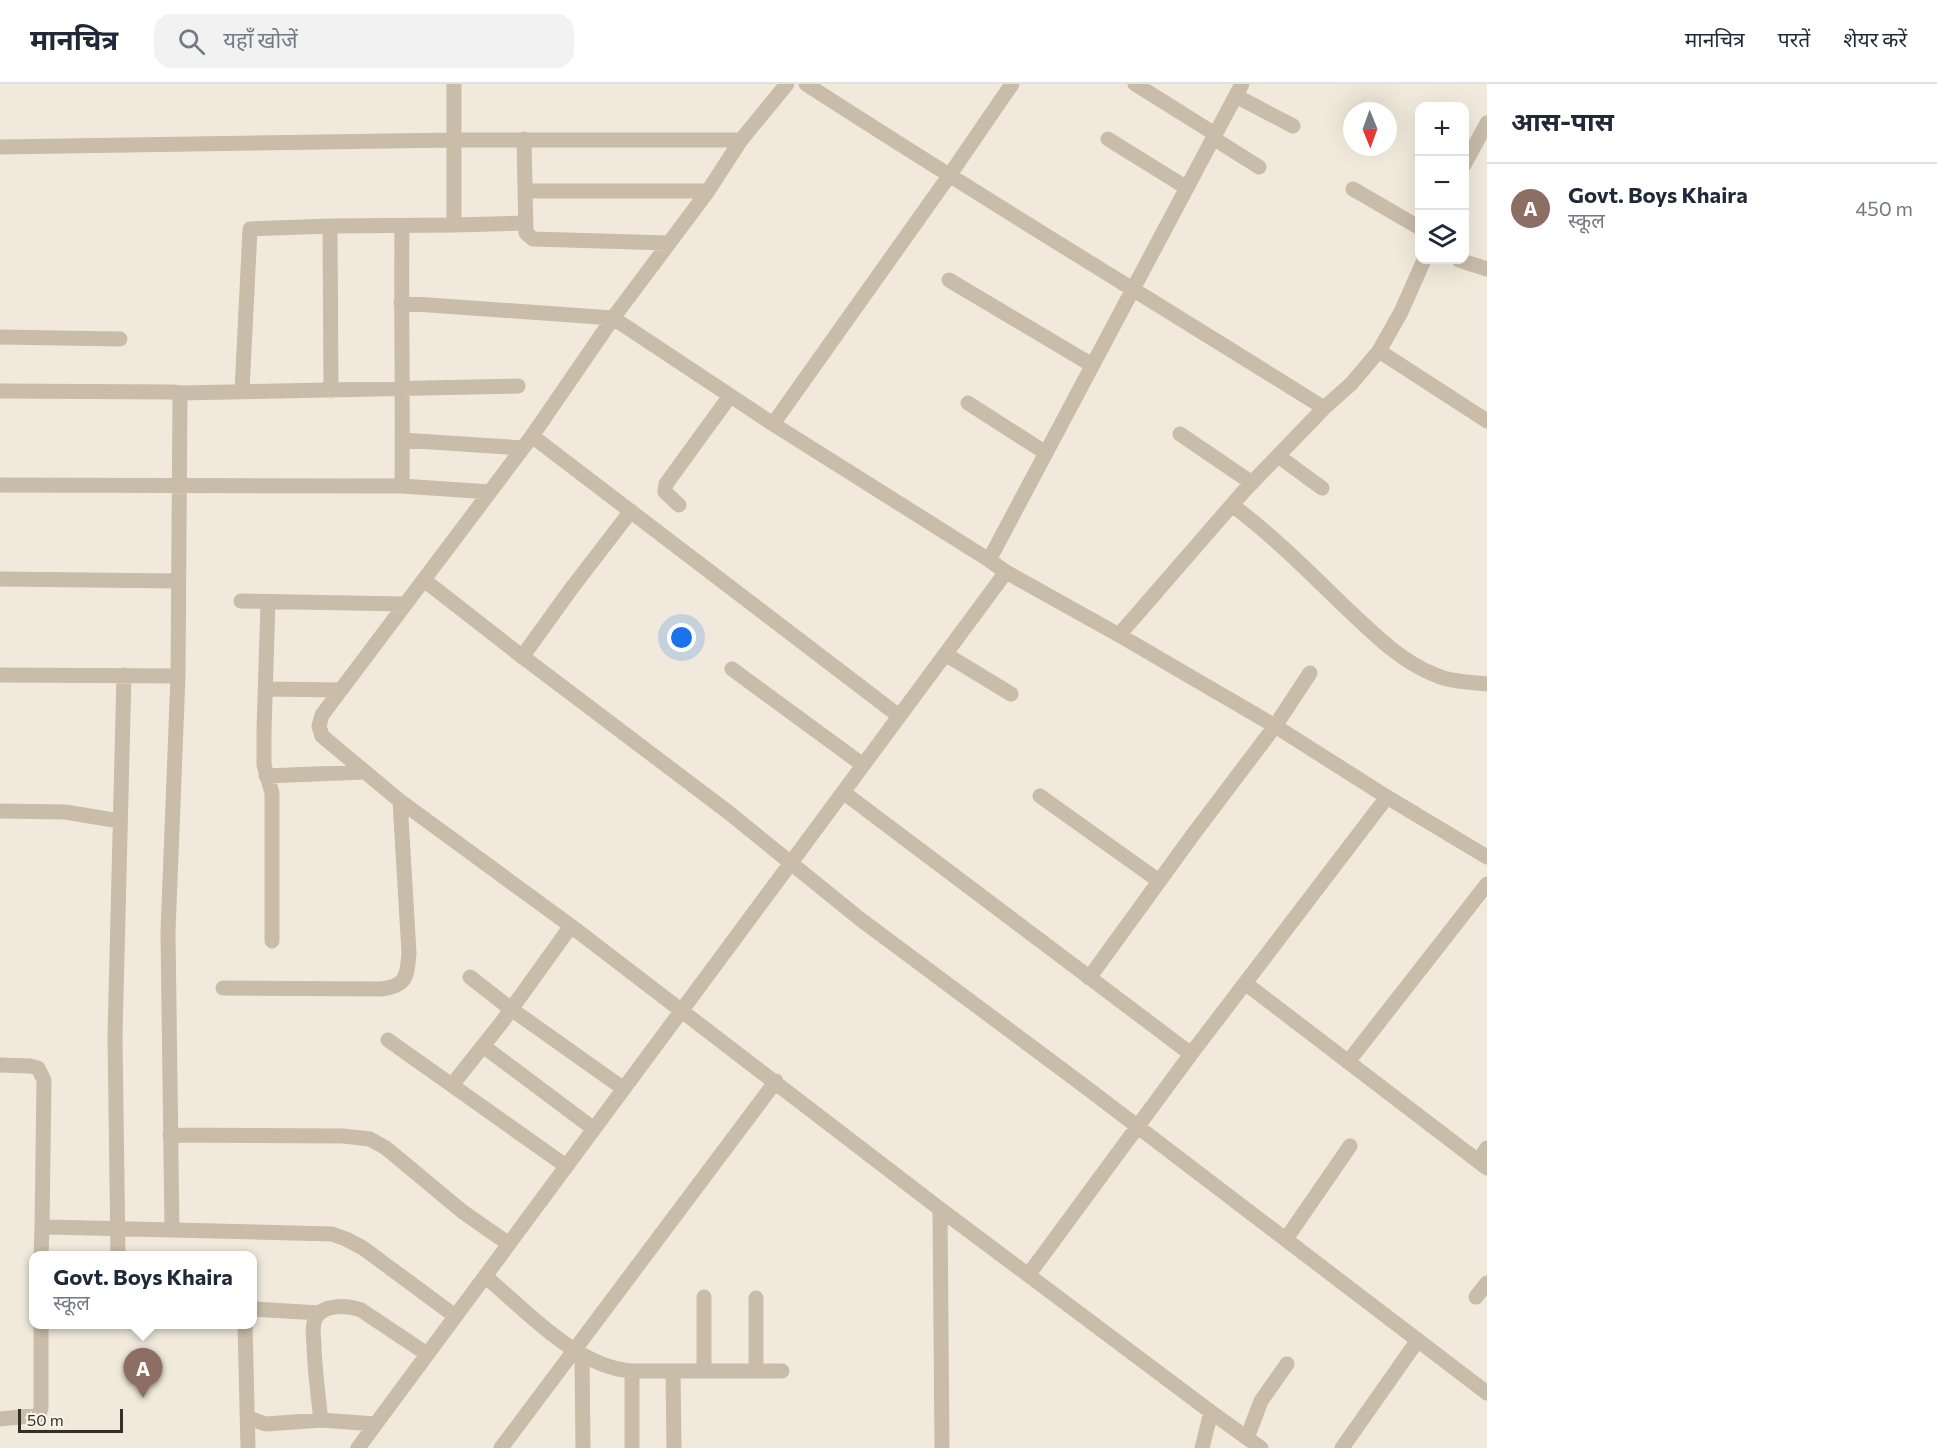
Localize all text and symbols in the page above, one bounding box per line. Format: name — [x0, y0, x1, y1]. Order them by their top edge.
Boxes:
search box — [154, 14, 574, 68]
text: मानचित्र — [30, 22, 118, 56]
icon: search — [175, 25, 208, 58]
text: यहाँ खोजें — [223, 26, 298, 53]
text: मानचित्र — [1685, 26, 1745, 51]
text: परतें — [1778, 26, 1810, 51]
text: शेयर करें — [1843, 26, 1907, 51]
north arrow — [1343, 102, 1397, 156]
map controls — [1415, 102, 1469, 264]
button: + — [1415, 102, 1469, 156]
text: आस-पास — [1511, 105, 1614, 136]
button: − — [1415, 156, 1469, 210]
text: Govt. Boys Khaira — [1568, 181, 1748, 208]
text: A — [1523, 196, 1538, 220]
text: 450 m — [1855, 196, 1913, 220]
text: स्कूल — [1568, 208, 1605, 232]
button: layers — [1415, 210, 1469, 264]
your location — [667, 623, 696, 652]
popup — [29, 1251, 257, 1329]
text: Govt. Boys Khaira — [53, 1263, 233, 1290]
text: स्कूल — [53, 1290, 90, 1314]
pin: A — [124, 1348, 162, 1398]
scale bar — [18, 1406, 123, 1434]
text: 50 m — [27, 1410, 64, 1429]

